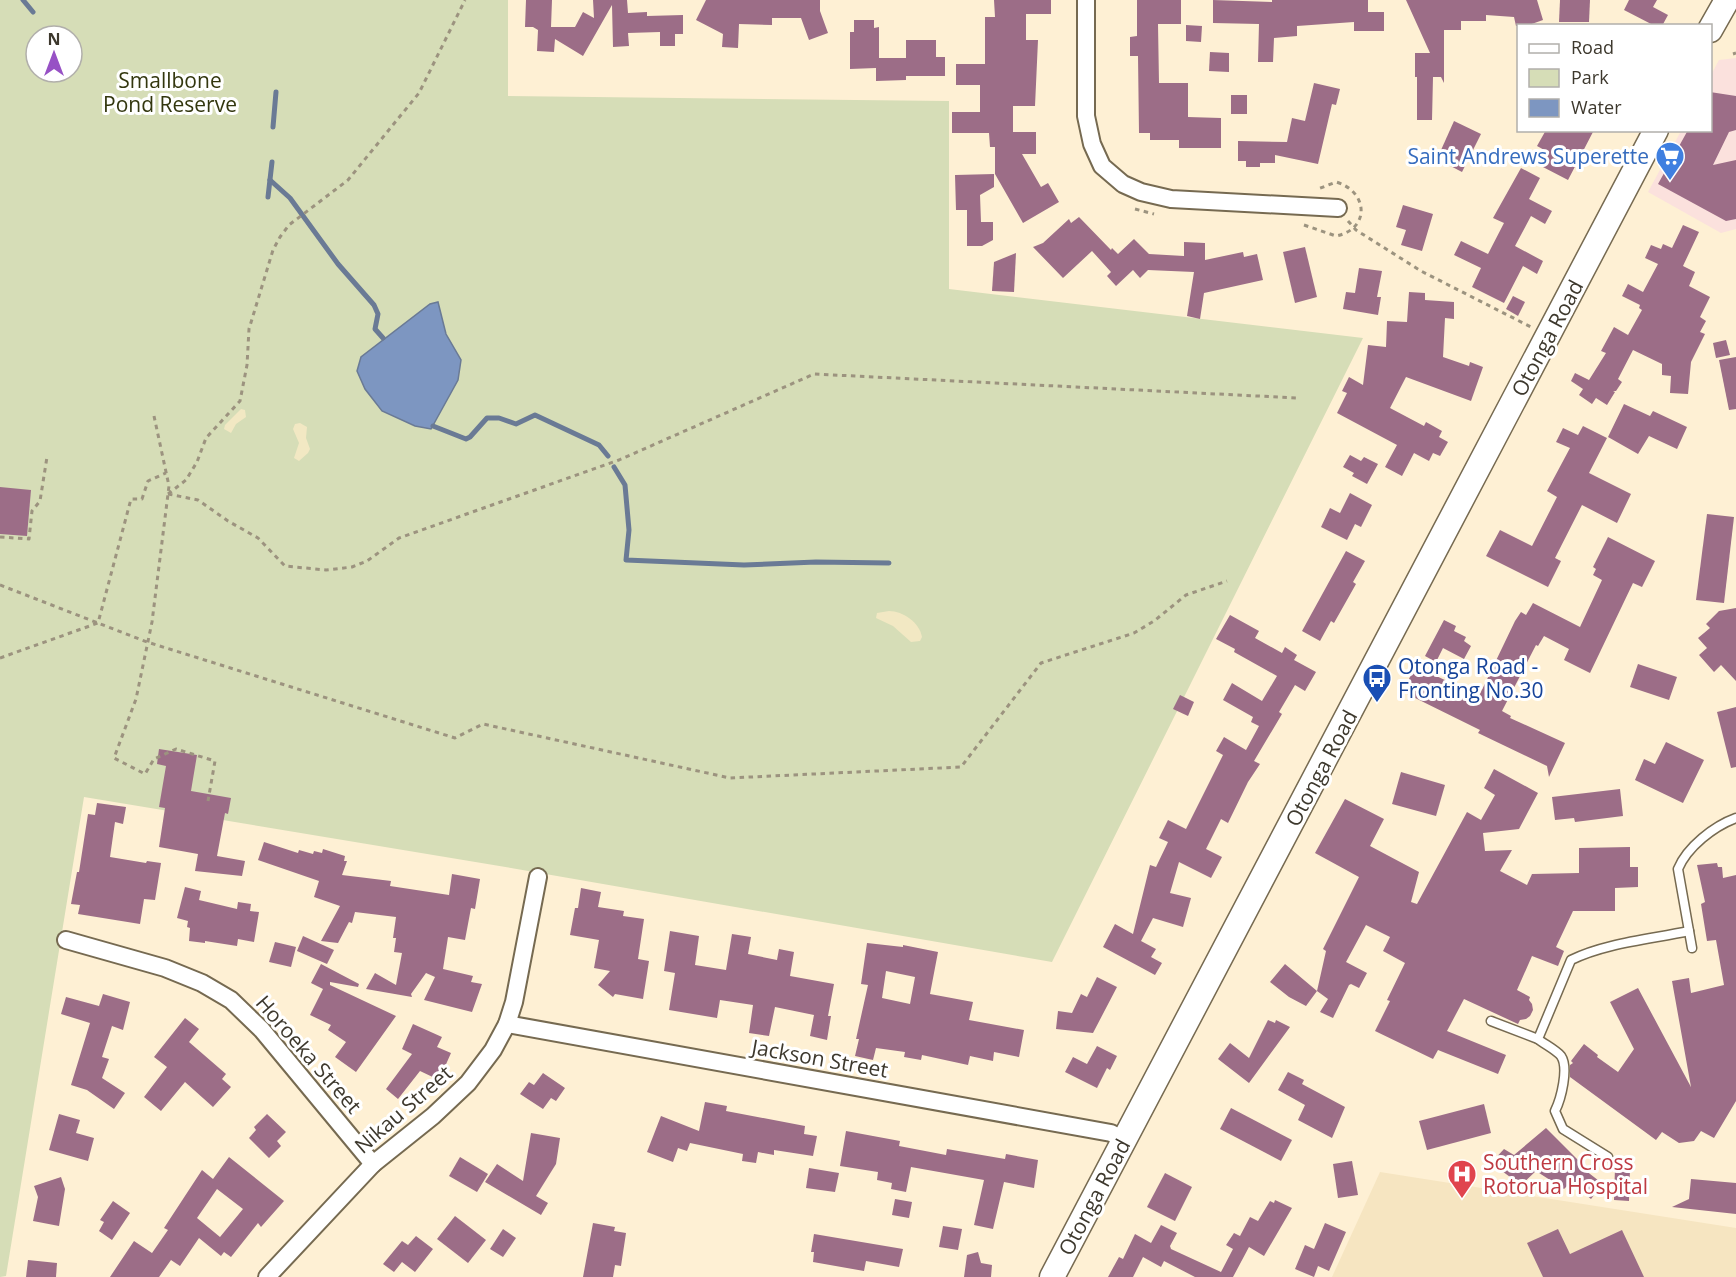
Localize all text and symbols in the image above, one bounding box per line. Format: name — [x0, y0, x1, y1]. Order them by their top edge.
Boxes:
north arrow — [24, 24, 84, 84]
legend — [1517, 24, 1712, 132]
text: N — [47, 28, 61, 50]
text: Road — [1571, 35, 1614, 59]
text: Park — [1571, 65, 1609, 89]
park label: Smallbone Pond Reserve — [103, 66, 237, 118]
text: Water — [1571, 95, 1622, 119]
supermarket icon: Saint Andrews Superette — [1654, 140, 1686, 182]
place label: Saint Andrews Superette — [1407, 142, 1649, 170]
street label: Otonga Road — [1505, 275, 1589, 401]
place label: Otonga Road - Fronting No.30 — [1398, 652, 1543, 704]
bus stop icon: Otonga Road - Fronting No.30 — [1361, 662, 1393, 704]
street label: Otonga Road — [1279, 705, 1363, 831]
street label: Horoeka Street — [250, 989, 368, 1119]
street label: Jackson Street — [748, 1032, 890, 1084]
street label: Nikau Street — [348, 1059, 458, 1159]
street label: Otonga Road — [1052, 1134, 1136, 1260]
place label: Southern Cross Rotorua Hospital — [1483, 1148, 1648, 1200]
hospital icon: Southern Cross Rotorua Hospital — [1446, 1158, 1478, 1200]

